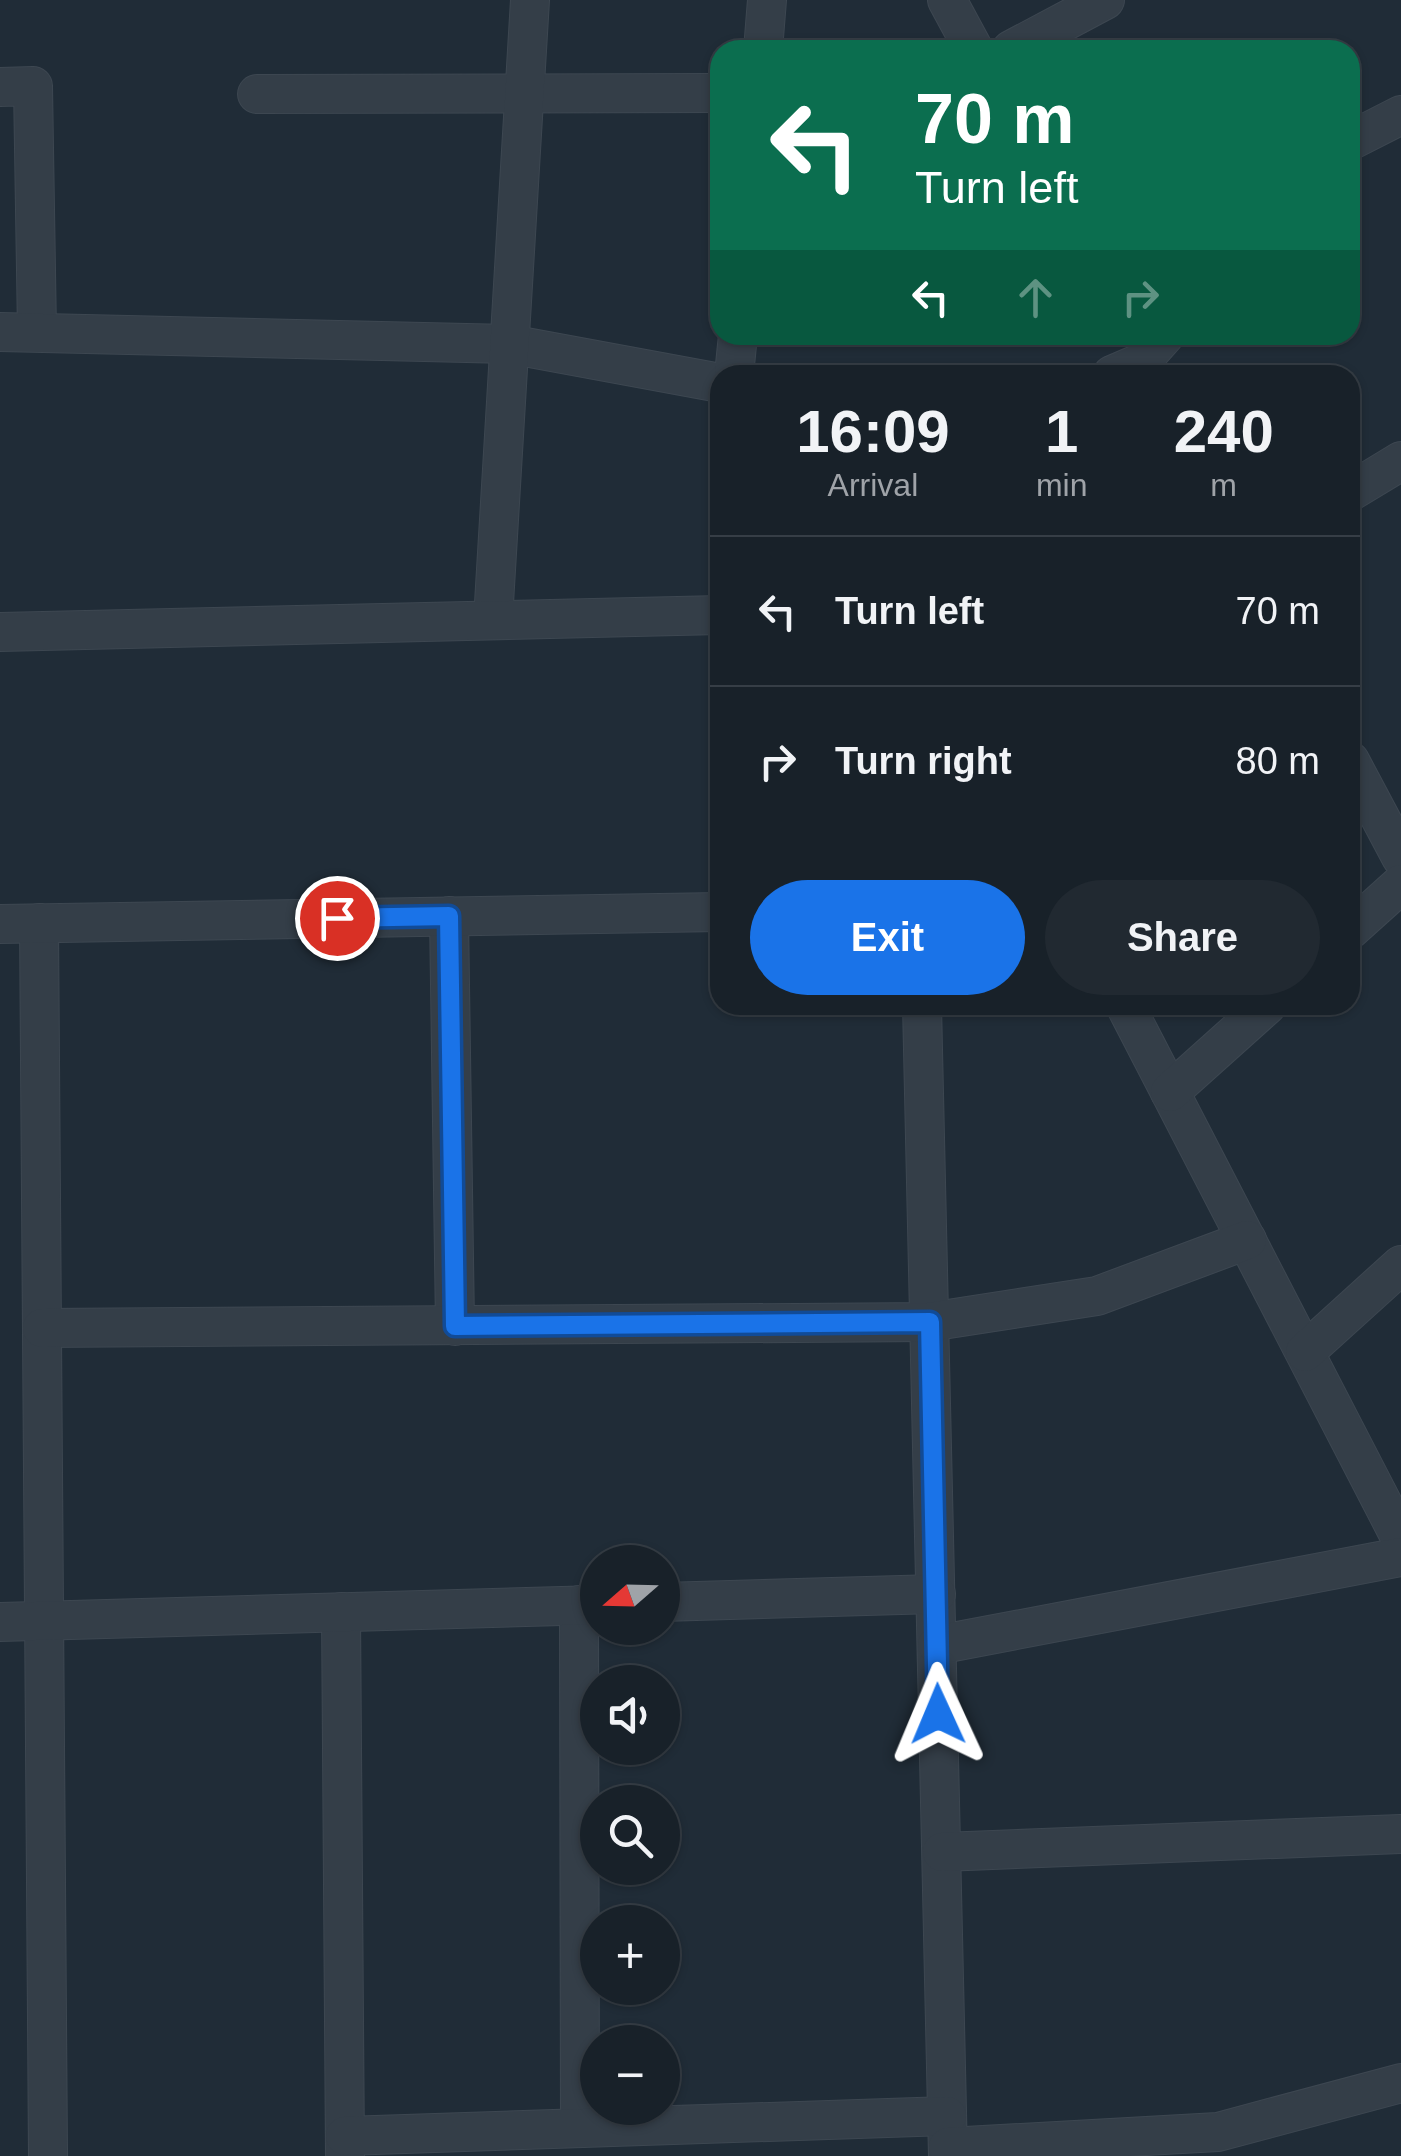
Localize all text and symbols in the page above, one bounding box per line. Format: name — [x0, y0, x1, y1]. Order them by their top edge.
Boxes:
icon: left — [750, 80, 880, 210]
text: 70 m — [915, 80, 1075, 158]
text: Turn left — [915, 162, 1078, 213]
icon: left — [903, 270, 958, 325]
icon: ahead — [1008, 270, 1063, 325]
icon: right — [1113, 270, 1168, 325]
text: 16:09 — [796, 398, 950, 465]
text: 1 — [1045, 398, 1078, 465]
text: 240 — [1174, 398, 1274, 465]
text: Arrival — [828, 467, 918, 503]
text: min — [1036, 467, 1087, 503]
text: m — [1210, 467, 1237, 503]
icon: left — [750, 584, 805, 639]
text: Turn left — [835, 590, 984, 632]
text: 70 m — [1236, 590, 1320, 632]
icon: right — [750, 734, 805, 789]
text: Turn right — [835, 740, 1012, 782]
text: 80 m — [1236, 740, 1320, 782]
pin — [295, 876, 380, 961]
button: Exit — [750, 880, 1025, 995]
button: Share — [1045, 880, 1320, 995]
icon: arrive — [310, 891, 365, 946]
north arrow — [580, 1545, 680, 1645]
map controls — [580, 1545, 680, 2125]
position arrow — [886, 1662, 990, 1766]
button: sound — [580, 1665, 680, 1765]
button: search — [580, 1785, 680, 1885]
button: + — [580, 1905, 680, 2005]
button: − — [580, 2025, 680, 2125]

